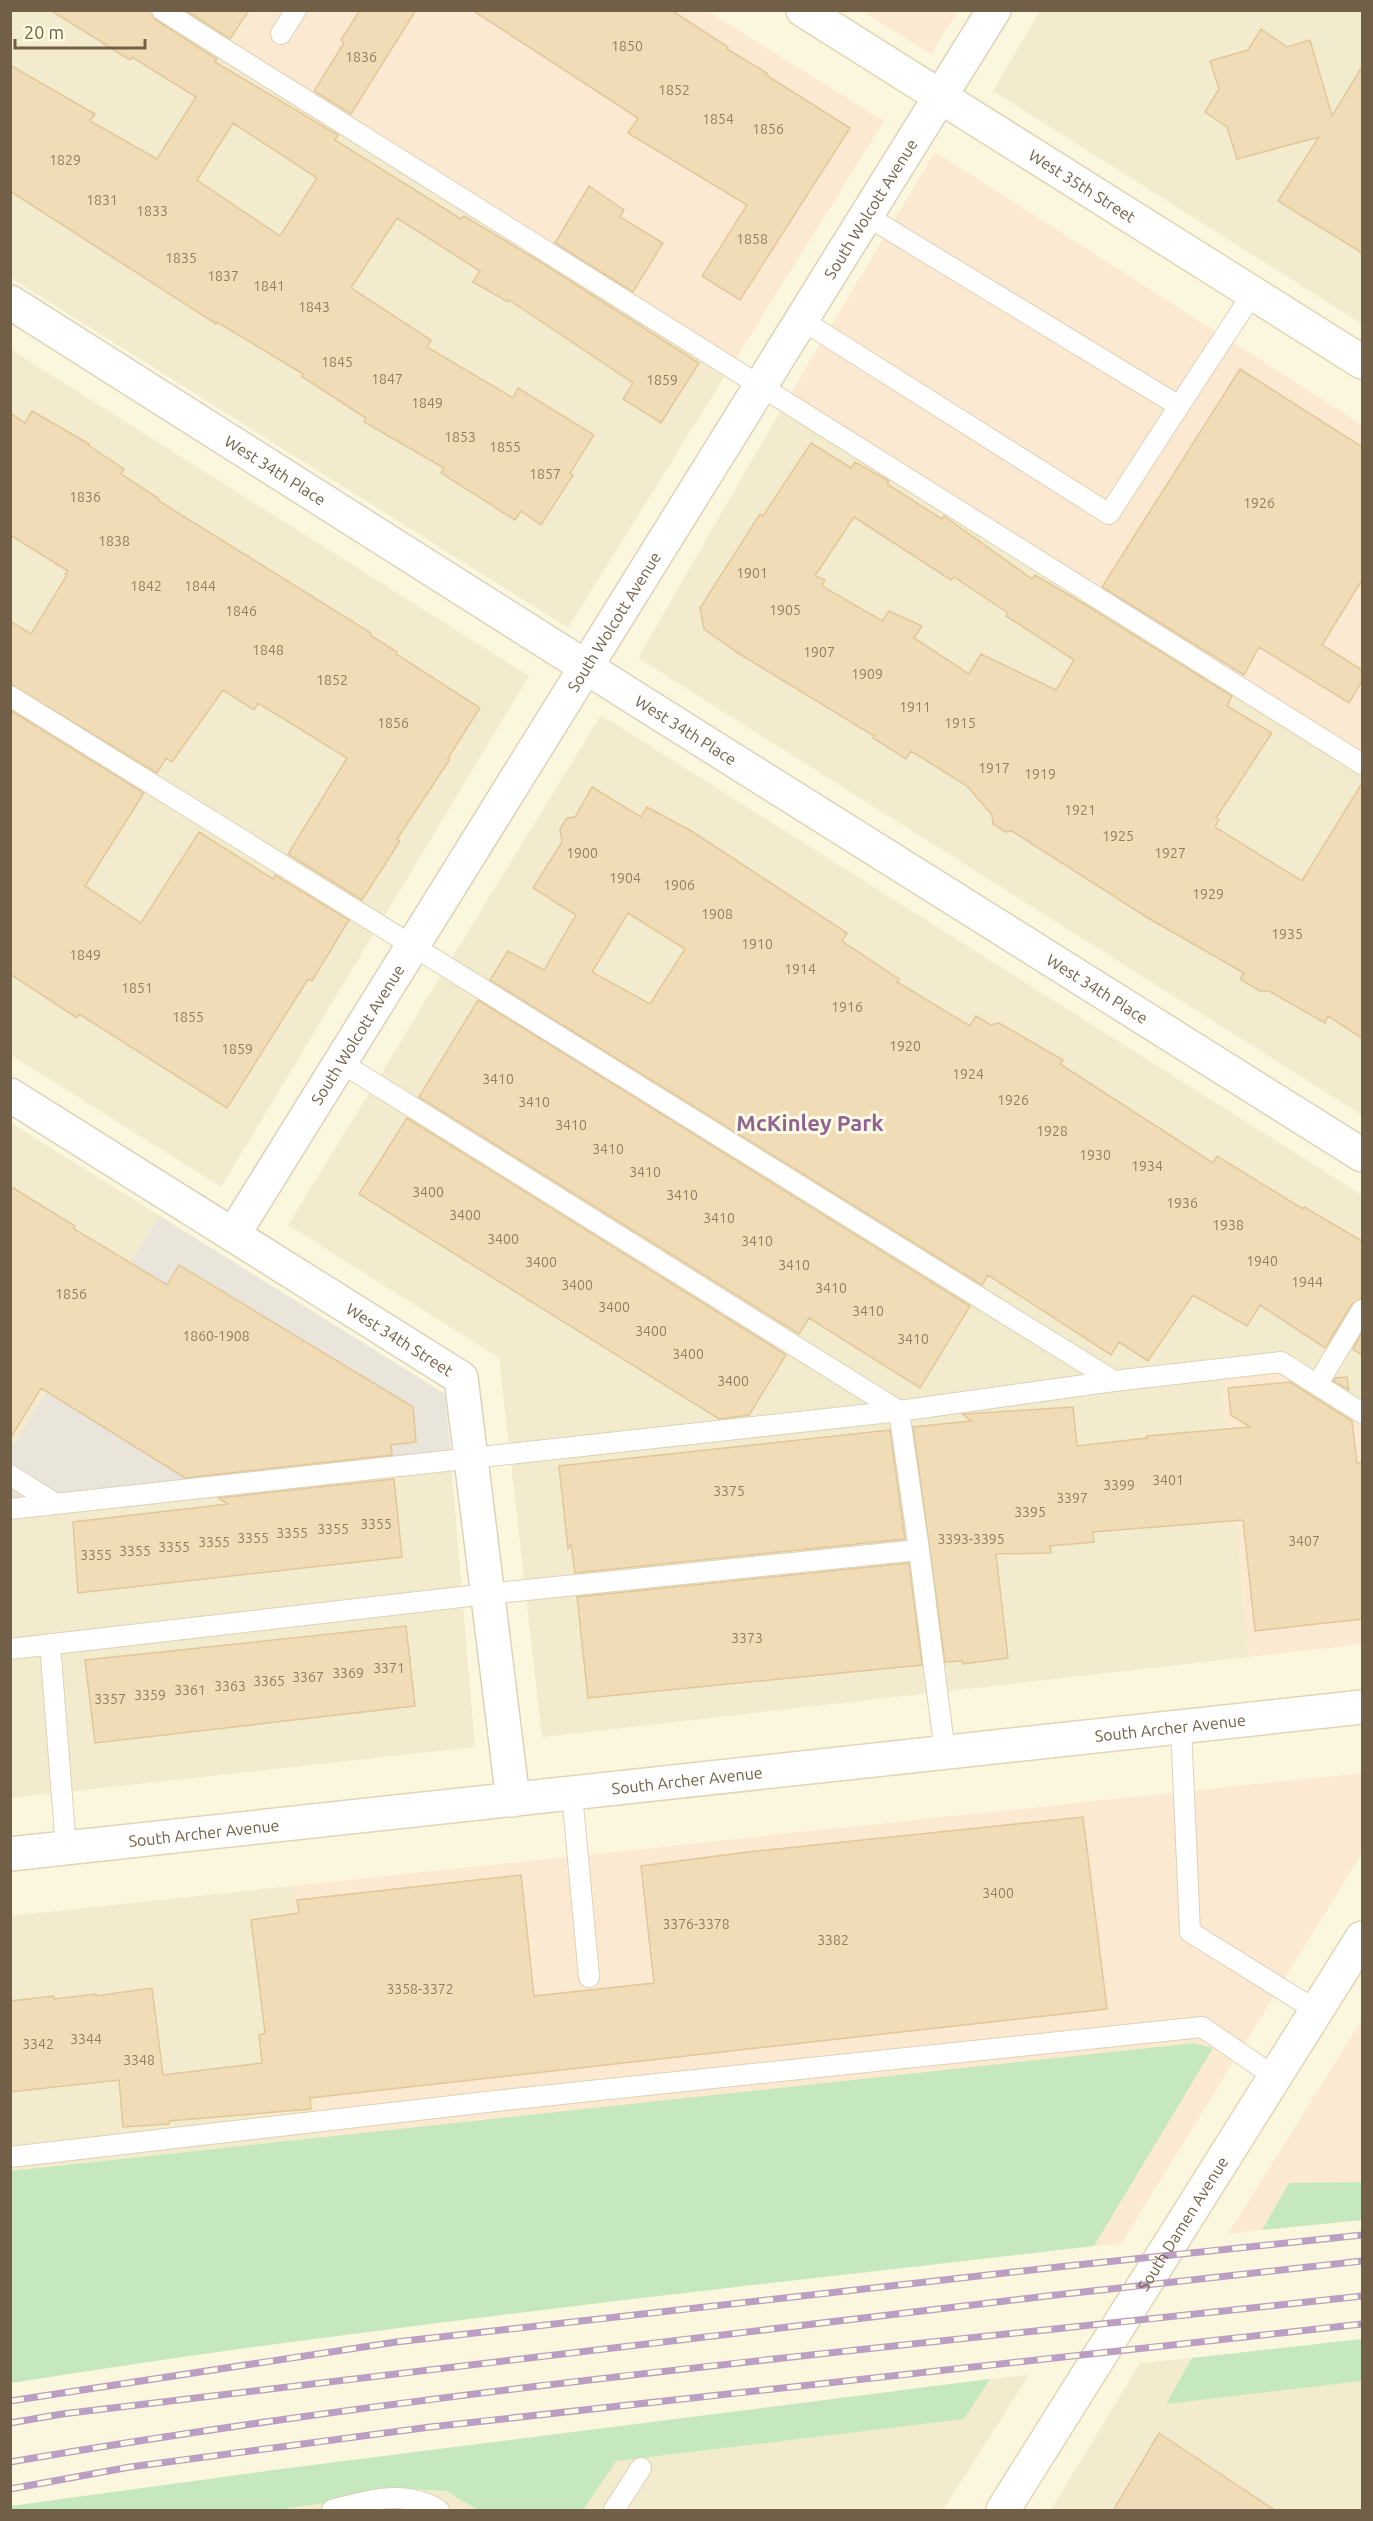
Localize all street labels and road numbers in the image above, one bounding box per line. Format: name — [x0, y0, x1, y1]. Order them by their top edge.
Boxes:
street label: South Wolcott Avenue — [820, 136, 921, 282]
street label: West 35th Street — [1026, 146, 1139, 226]
street label: West 34th Place — [222, 431, 329, 509]
street label: South Wolcott Avenue — [564, 549, 664, 695]
street label: West 34th Place — [632, 692, 740, 768]
street label: West 34th Place — [1044, 950, 1151, 1027]
street label: South Wolcott Avenue — [307, 961, 408, 1108]
street label: West 34th Street — [343, 1299, 457, 1380]
street label: South Archer Avenue — [1094, 1711, 1247, 1745]
street label: South Archer Avenue — [611, 1763, 763, 1798]
street label: South Archer Avenue — [128, 1816, 280, 1850]
street label: South Damen Avenue — [1134, 2153, 1231, 2294]

